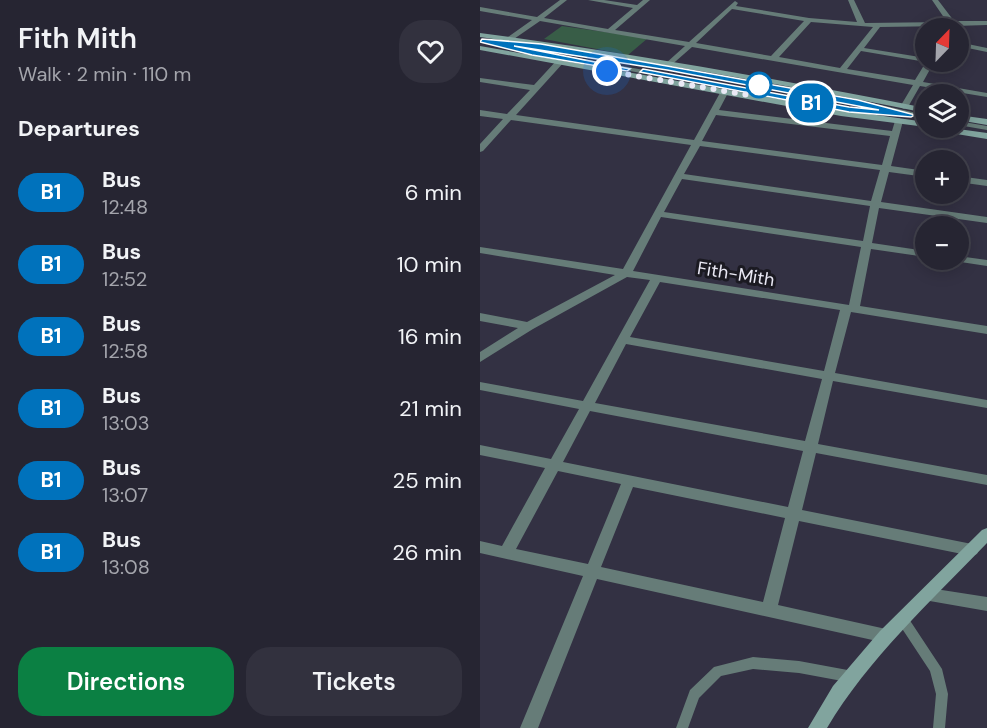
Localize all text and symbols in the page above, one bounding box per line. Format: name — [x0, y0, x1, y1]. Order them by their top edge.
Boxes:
north arrow — [915, 18, 969, 72]
map controls — [915, 18, 969, 270]
text: Fith Mith — [18, 20, 137, 57]
button: heart — [399, 20, 462, 83]
your location — [592, 56, 622, 86]
text: Walk · 2 min · 110 m — [18, 61, 191, 87]
unlabelled marker — [746, 72, 772, 98]
line badge: B1 — [784, 84, 838, 122]
button: layers — [915, 84, 969, 138]
text: B1 — [800, 89, 822, 117]
text: Departures — [18, 114, 140, 143]
button: + — [915, 150, 969, 204]
text: Bus — [102, 165, 141, 194]
text: B1 — [40, 178, 62, 206]
text: 6 min — [405, 178, 462, 207]
text: 12:48 — [102, 194, 148, 220]
button: − — [915, 216, 969, 270]
text: Bus — [102, 237, 141, 266]
text: B1 — [40, 250, 62, 278]
text: 10 min — [397, 250, 462, 279]
street label: Fith-Mith — [696, 256, 776, 292]
text: 12:52 — [102, 266, 147, 292]
text: Bus — [102, 309, 141, 338]
text: B1 — [40, 322, 62, 350]
text: 16 min — [398, 322, 462, 351]
text: 12:58 — [102, 338, 148, 364]
text: Bus — [102, 381, 141, 410]
text: B1 — [40, 394, 62, 422]
text: 21 min — [399, 394, 462, 423]
text: 13:03 — [102, 410, 150, 436]
text: Bus — [102, 453, 141, 482]
text: B1 — [40, 466, 62, 494]
text: 25 min — [393, 466, 462, 495]
text: 13:07 — [102, 482, 148, 508]
text: Bus — [102, 525, 141, 554]
text: B1 — [40, 538, 62, 566]
text: 26 min — [392, 538, 462, 567]
text: 13:08 — [102, 554, 150, 580]
button: Directions — [18, 647, 234, 716]
button: Tickets — [246, 647, 462, 716]

